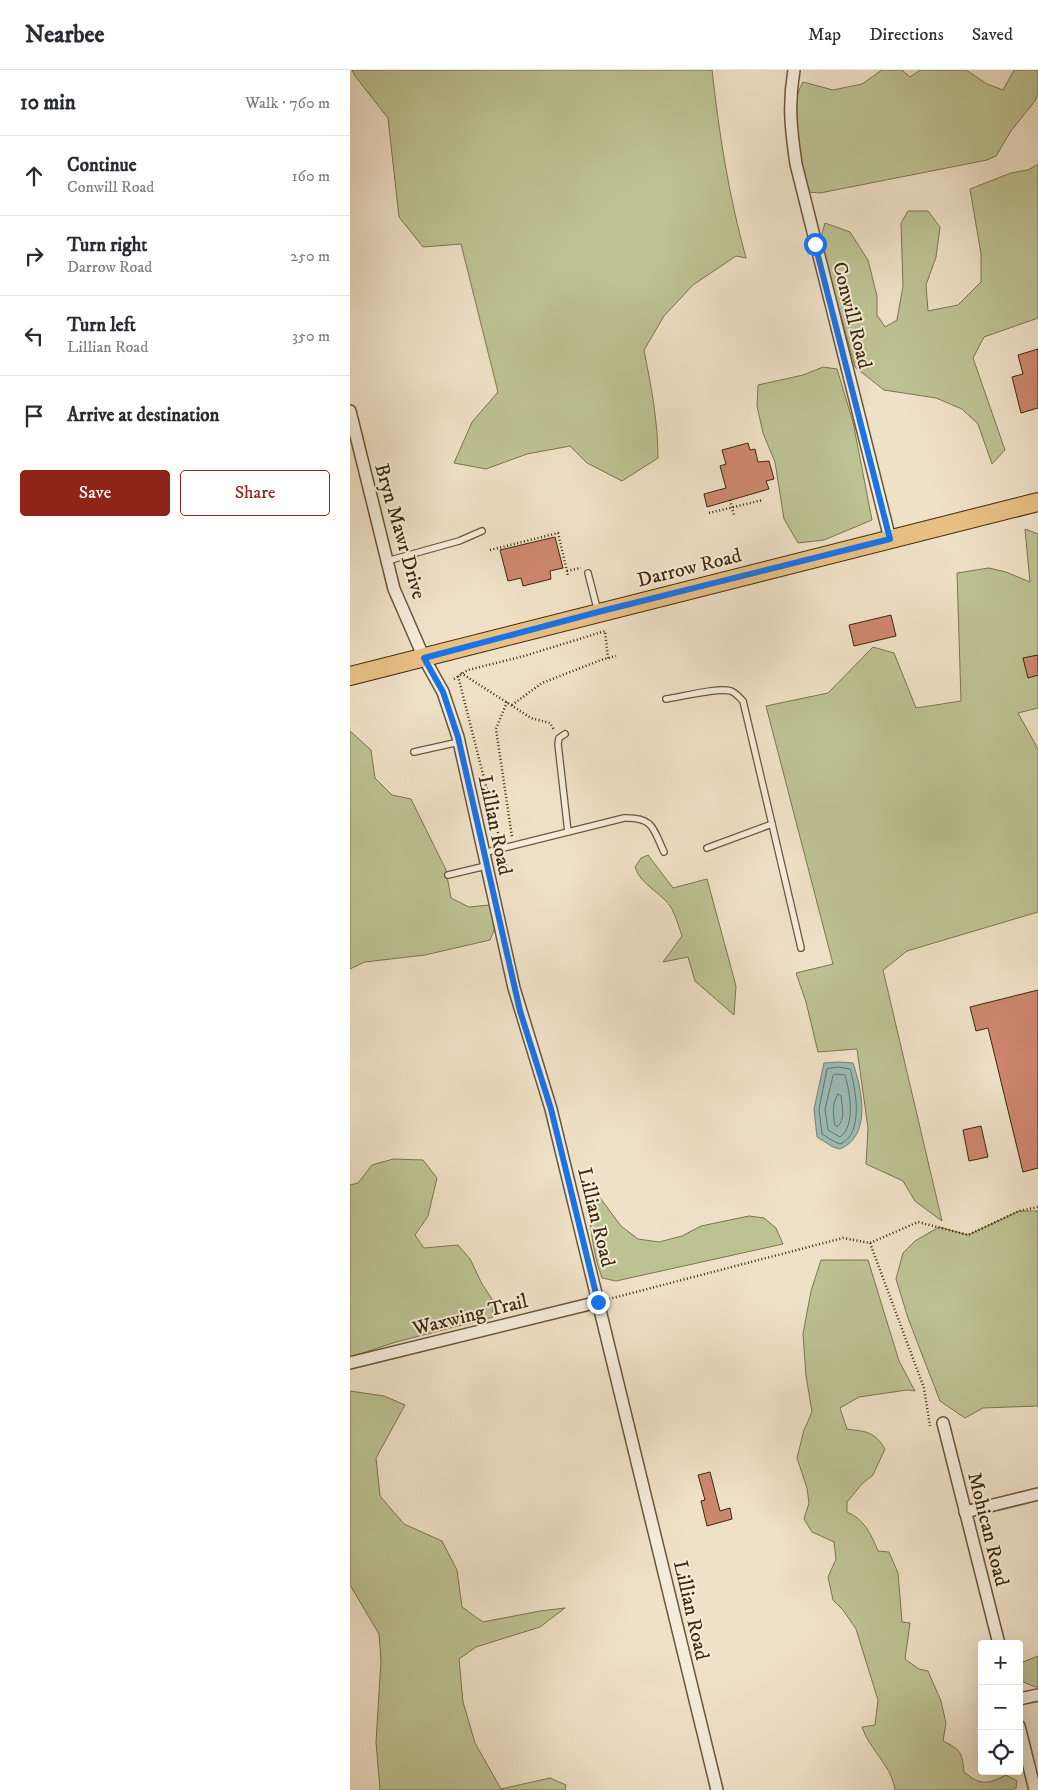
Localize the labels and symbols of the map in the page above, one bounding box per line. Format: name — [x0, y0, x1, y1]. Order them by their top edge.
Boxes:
route start — [804, 233, 827, 256]
street label: Conwill Road — [826, 259, 877, 371]
street label: Bryn Mawr Drive — [368, 461, 431, 602]
street label: Darrow Road — [635, 543, 744, 593]
street label: Lillian Road — [472, 773, 517, 878]
street label: Lillian Road — [571, 1165, 620, 1270]
street label: Waxwing Trail — [409, 1289, 531, 1342]
route end — [587, 1291, 610, 1314]
street label: Mohican Road — [961, 1470, 1014, 1589]
street label: Lillian Road — [667, 1558, 714, 1663]

